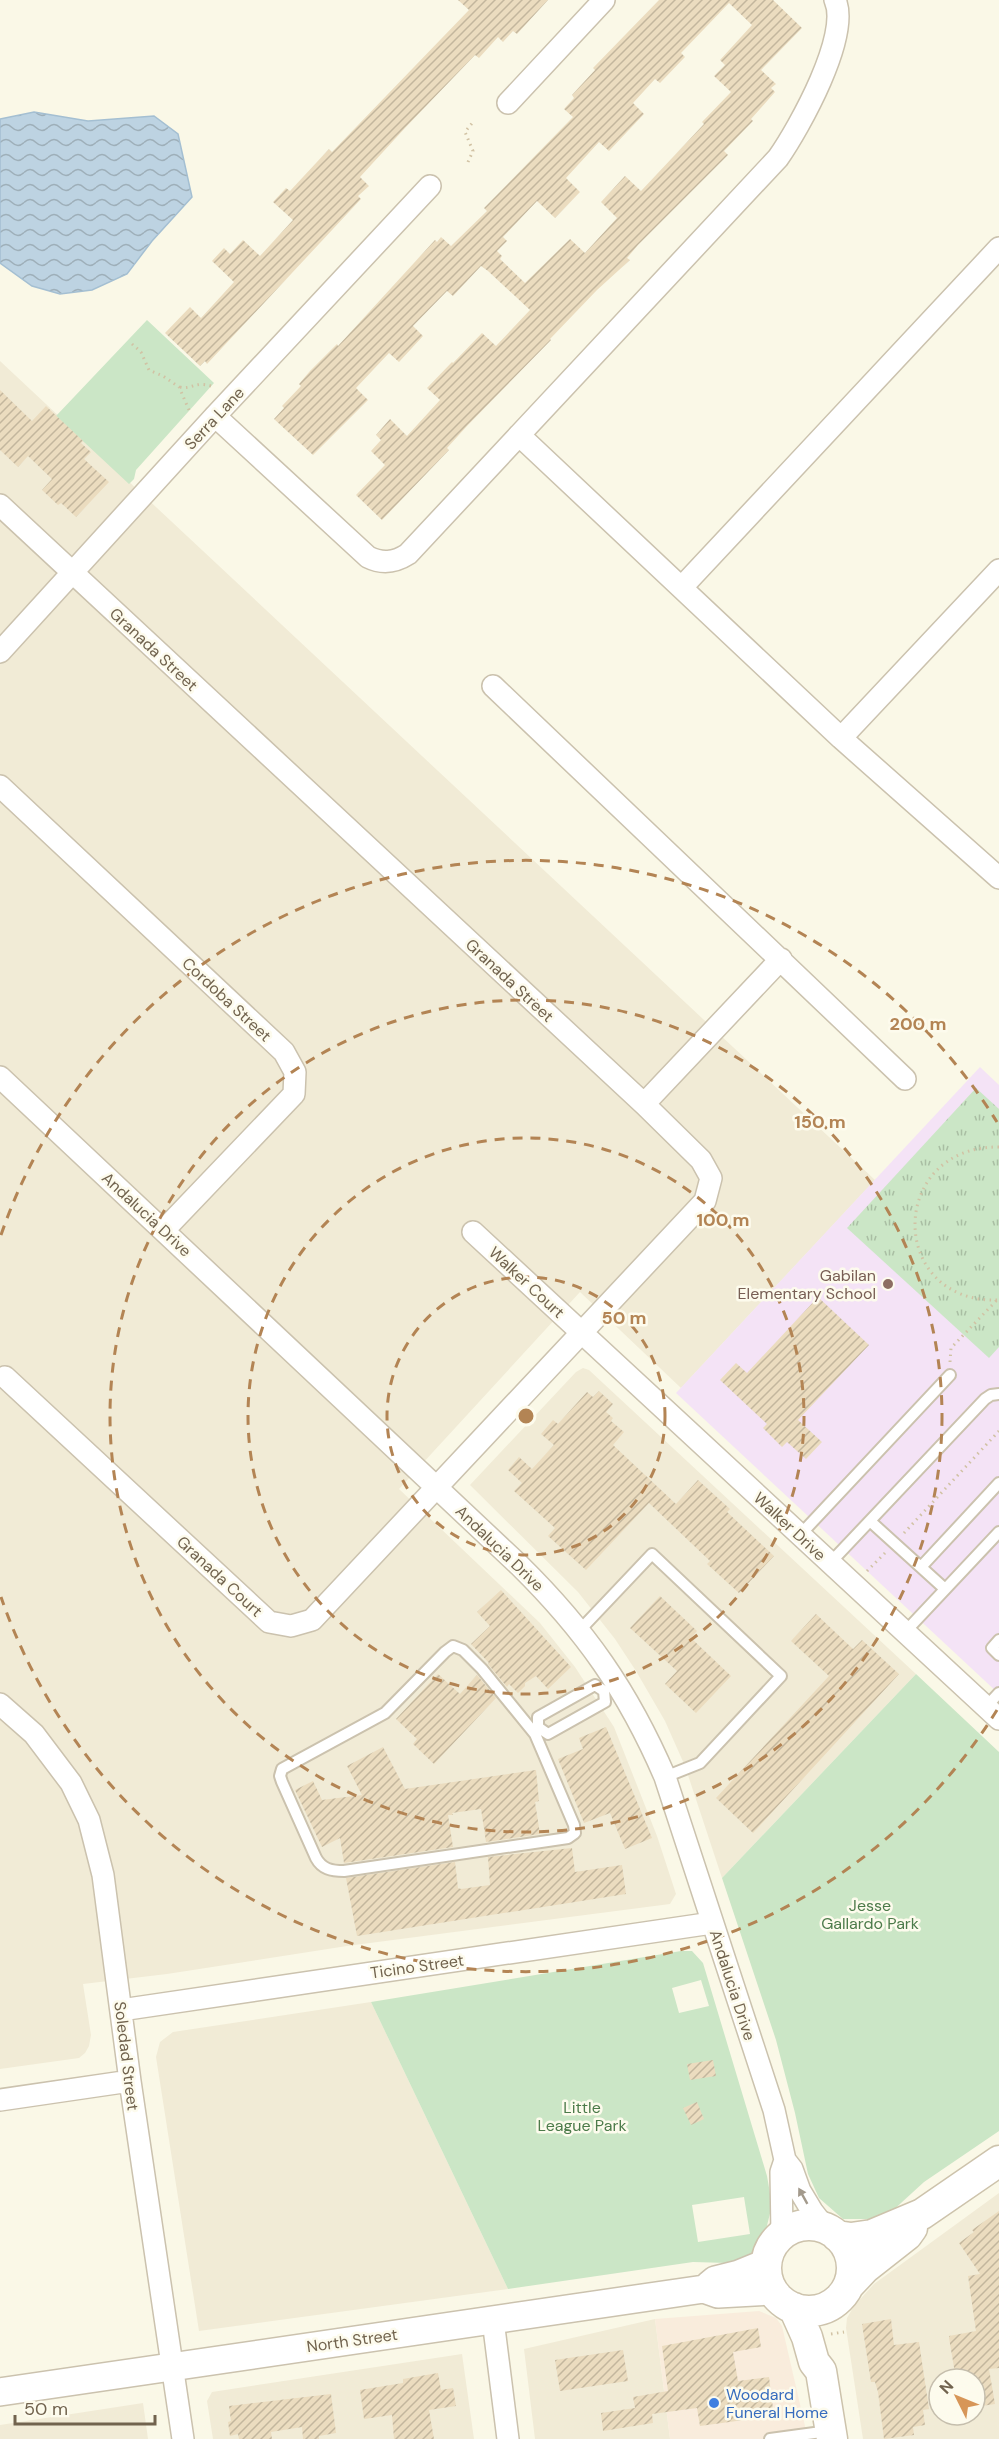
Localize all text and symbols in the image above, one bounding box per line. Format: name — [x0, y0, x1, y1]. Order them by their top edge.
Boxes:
street label: Serra Lane — [180, 382, 249, 454]
street label: Granada Street — [105, 603, 202, 696]
street label: Granada Street — [461, 934, 558, 1027]
street label: Cordoba Street — [178, 953, 276, 1046]
text: 200 m — [890, 1012, 946, 1036]
text: 150 m — [794, 1110, 846, 1134]
street label: Andalucia Drive — [97, 1167, 196, 1261]
text: 100 m — [696, 1208, 750, 1232]
street label: Walker Court — [484, 1242, 569, 1323]
place label: Gabilan Elementary School — [738, 1265, 876, 1304]
marker: Gabilan Elementary School — [881, 1277, 895, 1291]
text: 50 m — [601, 1306, 647, 1330]
centre of rings — [516, 1406, 536, 1426]
street label: Walker Drive — [749, 1487, 830, 1565]
street label: Andalucia Drive — [451, 1501, 548, 1596]
street label: Granada Court — [172, 1531, 267, 1622]
park label: Jesse Gallardo Park — [821, 1895, 919, 1934]
street label: Andalucia Drive — [705, 1927, 760, 2043]
street label: Ticino Street — [369, 1950, 465, 1983]
street label: Soledad Street — [109, 2000, 144, 2112]
park label: Little League Park — [538, 2097, 626, 2136]
one-way arrow — [798, 2187, 808, 2204]
street label: North Street — [305, 2324, 399, 2357]
north arrow — [927, 2367, 987, 2427]
text: N — [935, 2376, 958, 2399]
place label: Woodard Funeral Home — [726, 2384, 828, 2423]
scale bar — [15, 2388, 154, 2426]
marker: Woodard Funeral Home — [707, 2396, 721, 2410]
text: 50 m — [24, 2397, 68, 2421]

